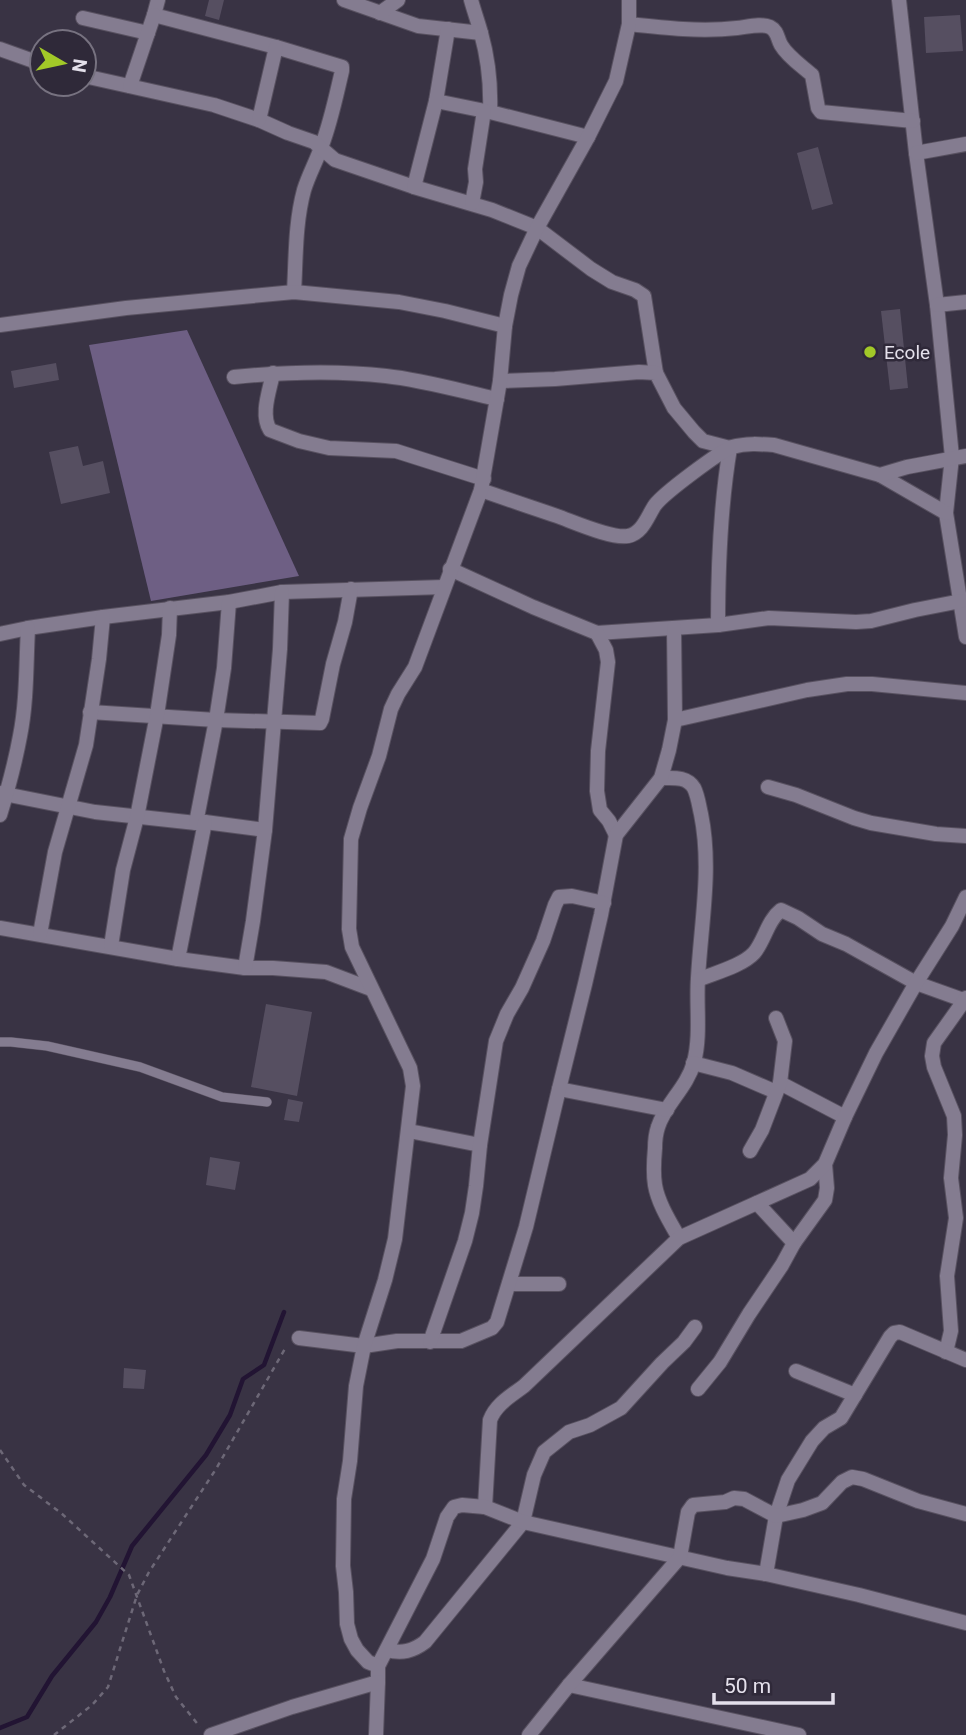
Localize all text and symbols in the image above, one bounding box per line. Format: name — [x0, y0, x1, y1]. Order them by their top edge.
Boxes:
north arrow — [28, 28, 98, 98]
text: N — [67, 57, 92, 74]
place label: Ecole — [884, 341, 930, 364]
marker: Ecole — [862, 344, 878, 360]
scale bar — [714, 1662, 833, 1706]
text: 50 m — [724, 1674, 771, 1698]

